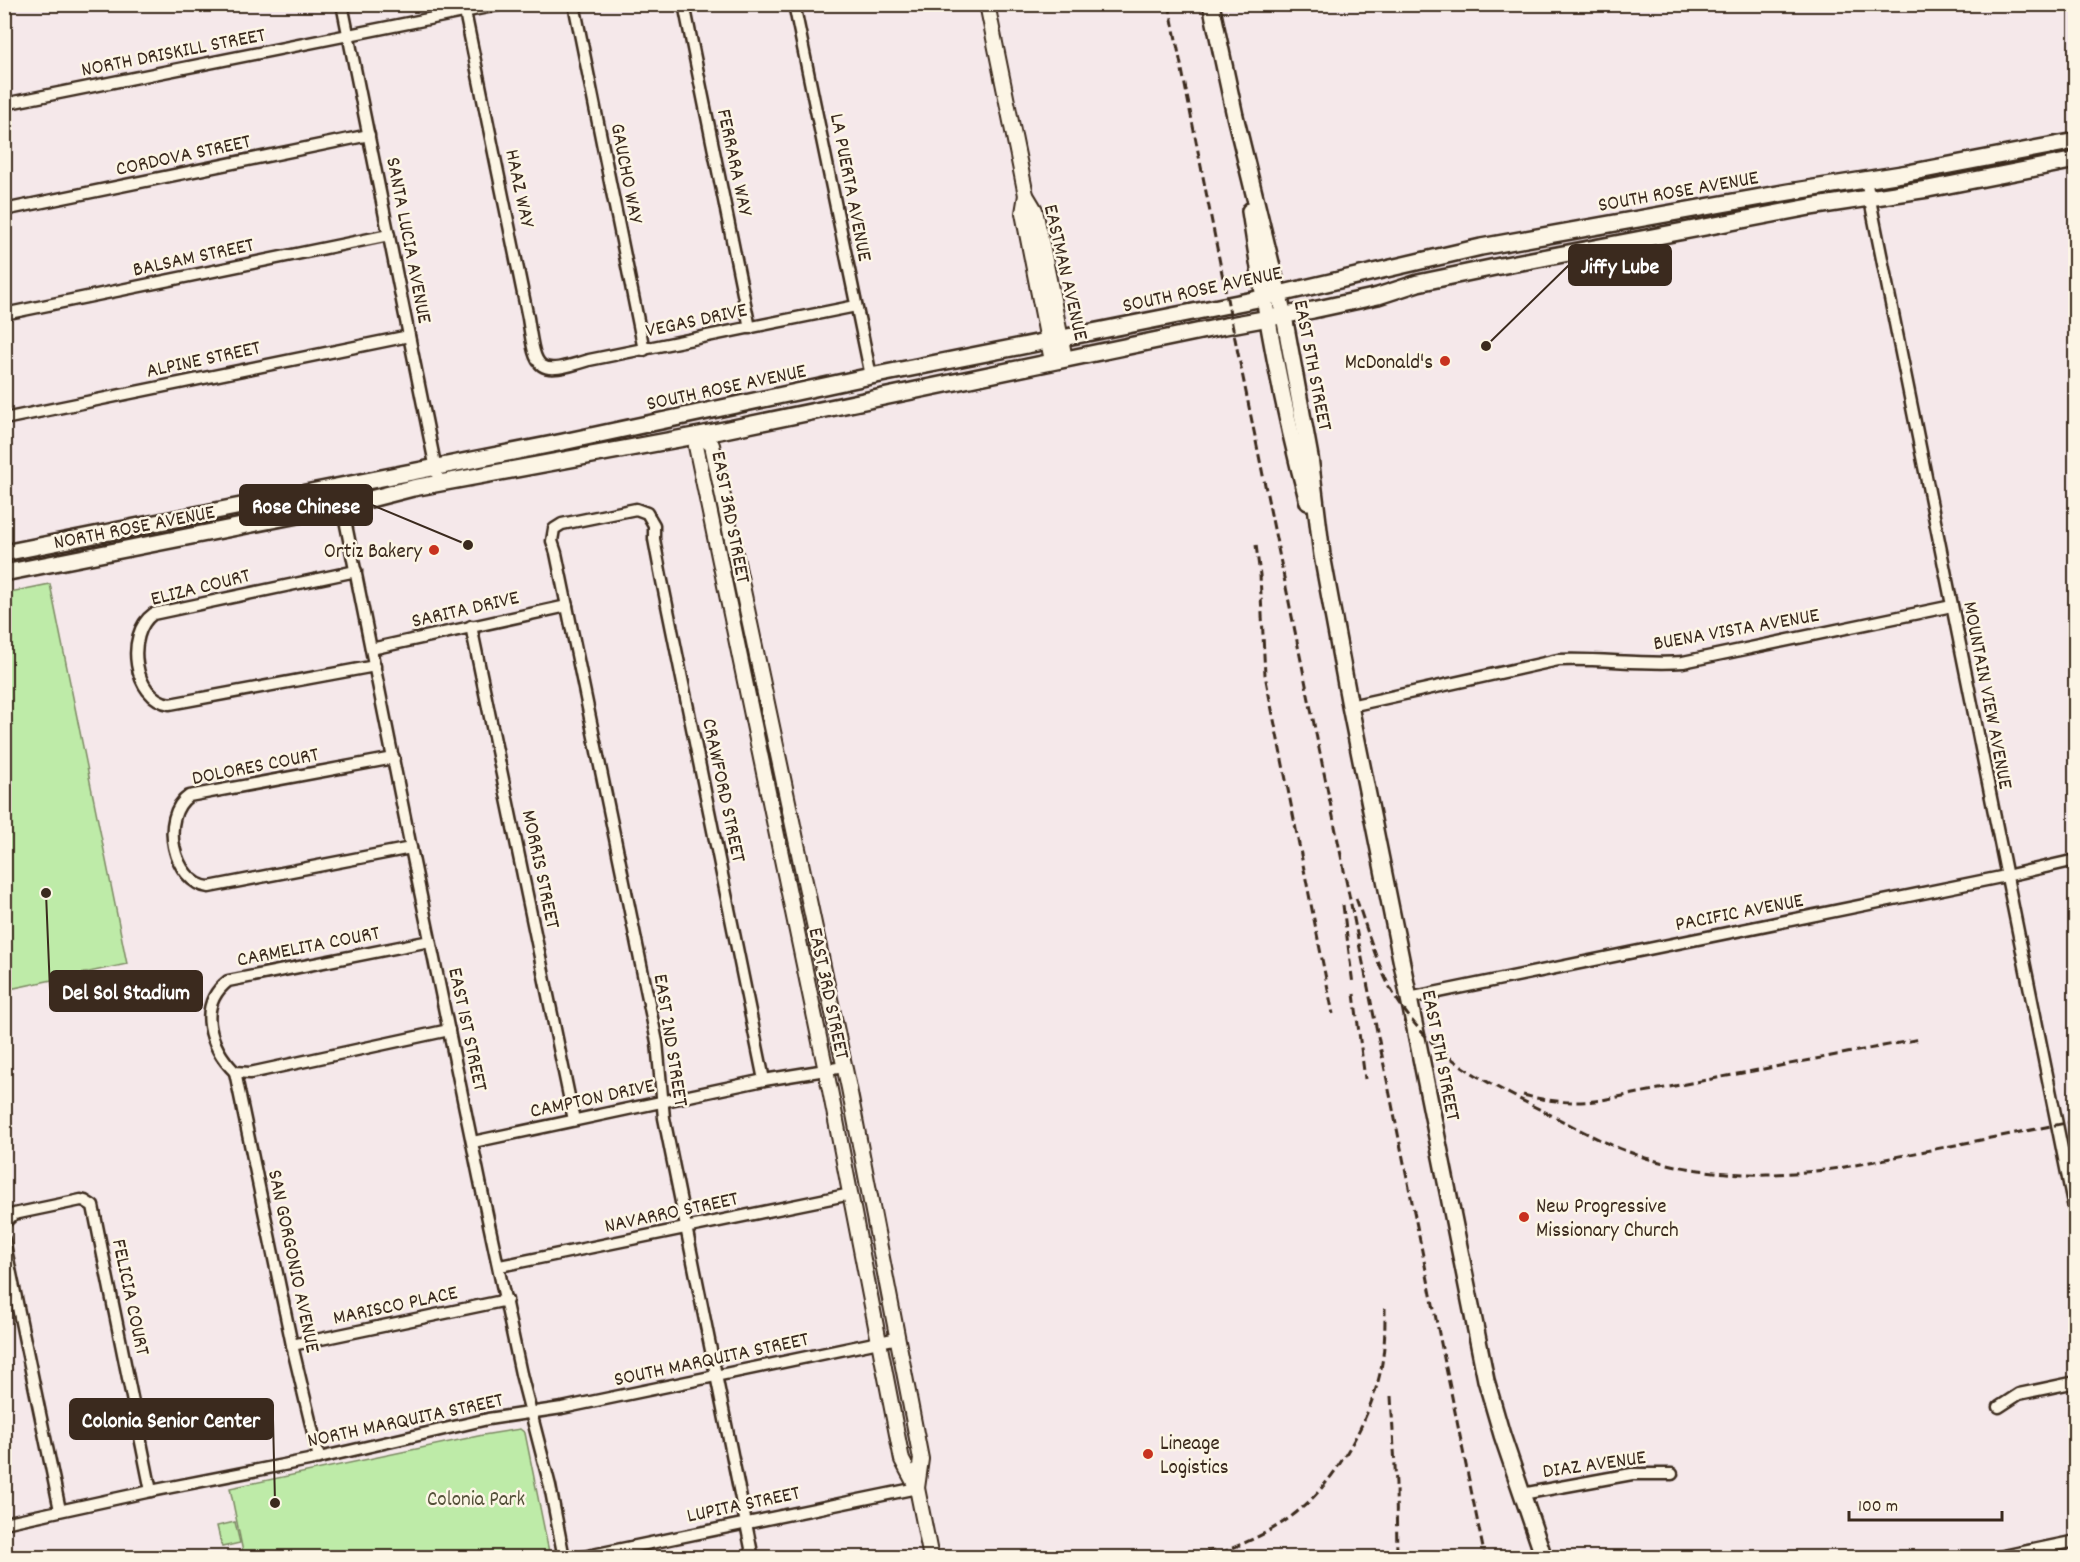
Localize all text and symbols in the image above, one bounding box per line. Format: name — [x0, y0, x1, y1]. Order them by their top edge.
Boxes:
street label: NORTH DRISKILL STREET — [79, 21, 269, 87]
street label: FERRARA WAY — [707, 106, 759, 220]
street label: LA PUERTA AVENUE — [820, 111, 878, 265]
street label: GAUCHO WAY — [601, 121, 650, 227]
street label: CORDOVA STREET — [113, 128, 254, 186]
street label: HAAZ WAY — [495, 147, 541, 232]
street label: SANTA LUCIA AVENUE — [376, 155, 438, 327]
street label: SOUTH ROSE AVENUE — [1596, 164, 1762, 222]
street label: EASTMAN AVENUE — [1034, 202, 1094, 344]
street label: BALSAM STREET — [130, 231, 258, 286]
callout: Jiffy Lube — [1569, 245, 1671, 285]
text: Jiffy Lube — [1581, 253, 1660, 284]
street label: SOUTH ROSE AVENUE — [1120, 259, 1286, 322]
street label: VEGAS DRIVE — [643, 296, 751, 347]
street label: EAST 5TH STREET — [1284, 298, 1339, 434]
street label: ALPINE STREET — [144, 334, 264, 388]
place label: McDonald's — [1345, 349, 1433, 379]
marker: McDonald's — [1438, 354, 1452, 368]
street label: SOUTH ROSE AVENUE — [644, 357, 810, 420]
street label: EAST 3RD STREET — [702, 449, 757, 587]
callout: Rose Chinese — [240, 485, 372, 525]
text: Rose Chinese — [252, 493, 360, 524]
street label: NORTH ROSE AVENUE — [51, 499, 218, 559]
place label: Ortiz Bakery — [324, 538, 422, 568]
marker: Ortiz Bakery — [427, 543, 441, 557]
street label: ELIZA COURT — [148, 562, 254, 616]
street label: SARITA DRIVE — [409, 584, 523, 638]
street label: MOUNTAIN VIEW AVENUE — [1953, 599, 2019, 792]
street label: BUENA VISTA AVENUE — [1651, 602, 1822, 660]
street label: CRAWFORD STREET — [692, 716, 752, 866]
street label: DOLORES COURT — [190, 741, 322, 795]
street label: MORRIS STREET — [512, 807, 566, 932]
street label: PACIFIC AVENUE — [1673, 887, 1807, 941]
street label: CARMELITA COURT — [235, 919, 383, 976]
street label: EAST 3RD STREET — [798, 925, 856, 1063]
street label: EAST 1ST STREET — [438, 965, 494, 1095]
callout: Del Sol Stadium — [50, 971, 202, 1011]
street label: EAST 2ND STREET — [644, 972, 694, 1110]
text: Del Sol Stadium — [62, 979, 190, 1010]
street label: EAST 5TH STREET — [1412, 988, 1467, 1124]
street label: CAMPTON DRIVE — [528, 1072, 658, 1128]
street label: SAN GORGONIO AVENUE — [258, 1167, 326, 1356]
street label: NAVARRO STREET — [602, 1185, 742, 1243]
place label: New Progressive Missionary Church — [1536, 1193, 1679, 1247]
marker: New Progressive Missionary Church — [1517, 1210, 1531, 1224]
street label: FELICIA COURT — [102, 1237, 156, 1359]
street label: MARISCO PLACE — [331, 1279, 461, 1335]
street label: SOUTH MARQUITA STREET — [612, 1326, 812, 1396]
street label: NORTH MARQUITA STREET — [305, 1386, 507, 1457]
callout: Colonia Senior Center — [70, 1399, 273, 1439]
text: Colonia Senior Center — [82, 1407, 261, 1438]
place label: Lineage Logistics — [1160, 1430, 1229, 1484]
street label: DIAZ AVENUE — [1541, 1444, 1648, 1488]
marker: Lineage Logistics — [1141, 1447, 1155, 1461]
street label: LUPITA STREET — [684, 1479, 803, 1533]
scale bar — [1849, 1484, 2002, 1522]
park label: Colonia Park — [427, 1486, 525, 1516]
text: 100 m — [1858, 1495, 1898, 1520]

